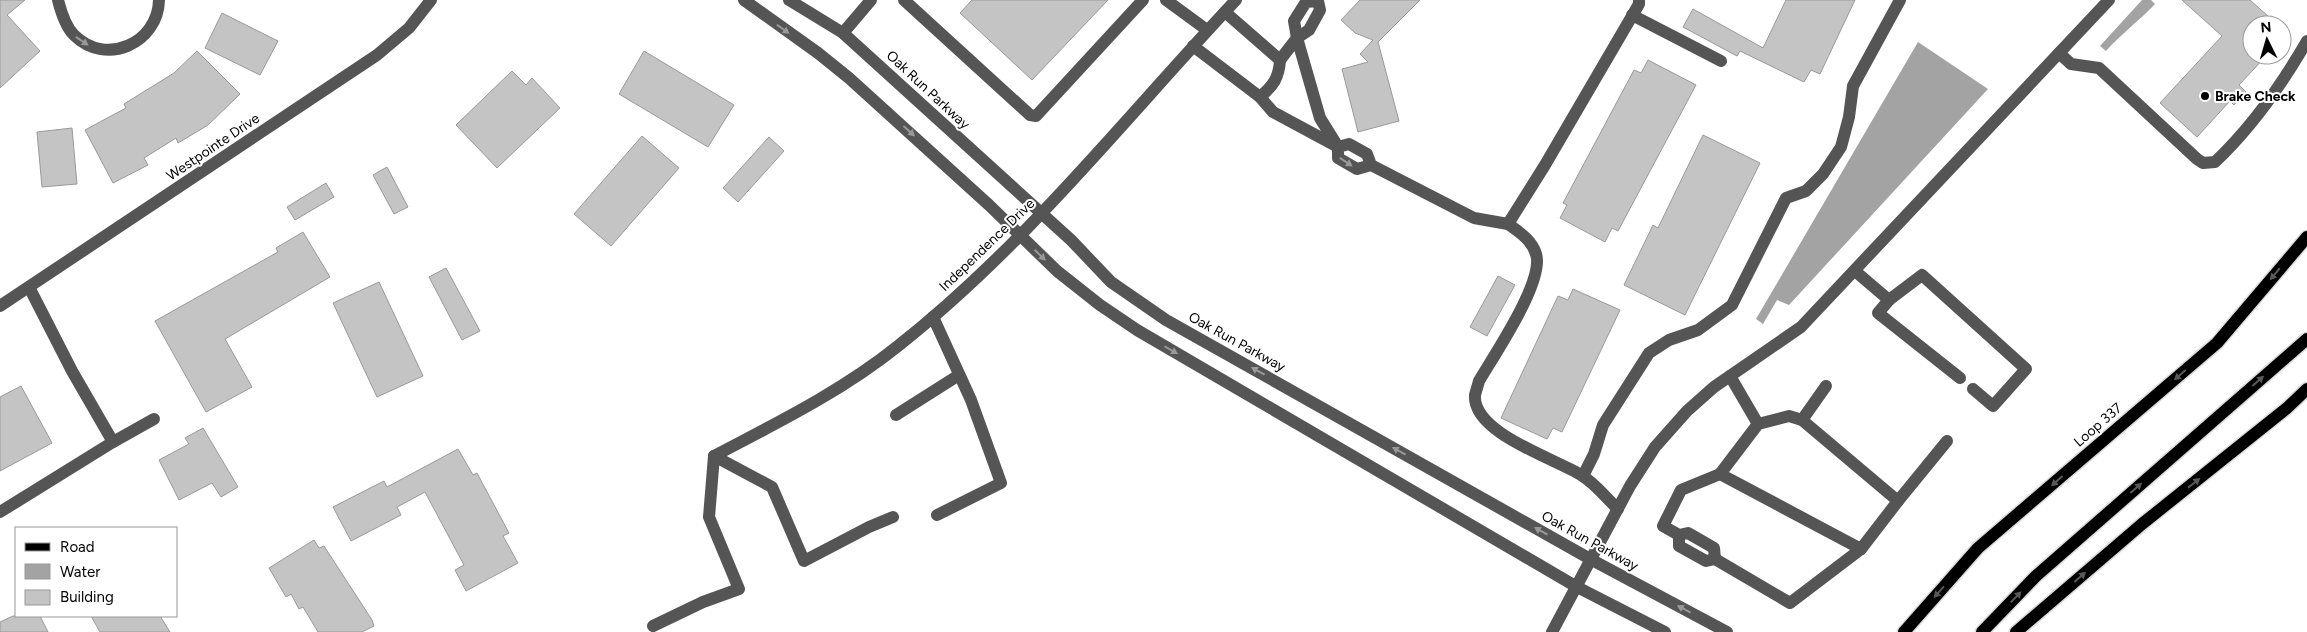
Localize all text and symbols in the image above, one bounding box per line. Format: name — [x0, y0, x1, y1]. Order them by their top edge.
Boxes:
north arrow — [2242, 15, 2292, 65]
text: N — [2260, 19, 2272, 36]
one-way arrow — [777, 24, 790, 34]
one-way arrow — [75, 36, 89, 45]
street label: Oak Run Parkway — [883, 47, 974, 133]
place label: Brake Check — [2215, 88, 2296, 105]
marker: Brake Check — [2199, 90, 2211, 102]
street label: Westpointe Drive — [163, 109, 263, 184]
one-way arrow — [903, 126, 916, 137]
one-way arrow — [1339, 158, 1352, 167]
street label: Independence Drive — [936, 195, 1038, 295]
one-way arrow — [1034, 249, 1046, 261]
one-way arrow — [2270, 267, 2281, 280]
street label: Oak Run Parkway — [1186, 308, 1289, 376]
one-way arrow — [1164, 346, 1179, 354]
one-way arrow — [1251, 367, 1265, 376]
one-way arrow — [2173, 369, 2186, 380]
one-way arrow — [2252, 375, 2264, 387]
street label: Loop 337 — [2071, 399, 2126, 450]
one-way arrow — [1393, 447, 1406, 456]
one-way arrow — [2050, 475, 2063, 486]
one-way arrow — [2187, 477, 2200, 488]
one-way arrow — [2129, 482, 2142, 493]
street label: Oak Run Parkway — [1539, 507, 1642, 575]
legend — [15, 527, 178, 617]
one-way arrow — [1534, 527, 1548, 535]
text: Road — [60, 538, 95, 556]
text: Water — [60, 563, 100, 581]
one-way arrow — [2073, 572, 2086, 583]
one-way arrow — [1933, 586, 1945, 598]
text: Building — [60, 588, 114, 606]
one-way arrow — [2010, 591, 2022, 603]
one-way arrow — [1676, 605, 1691, 613]

